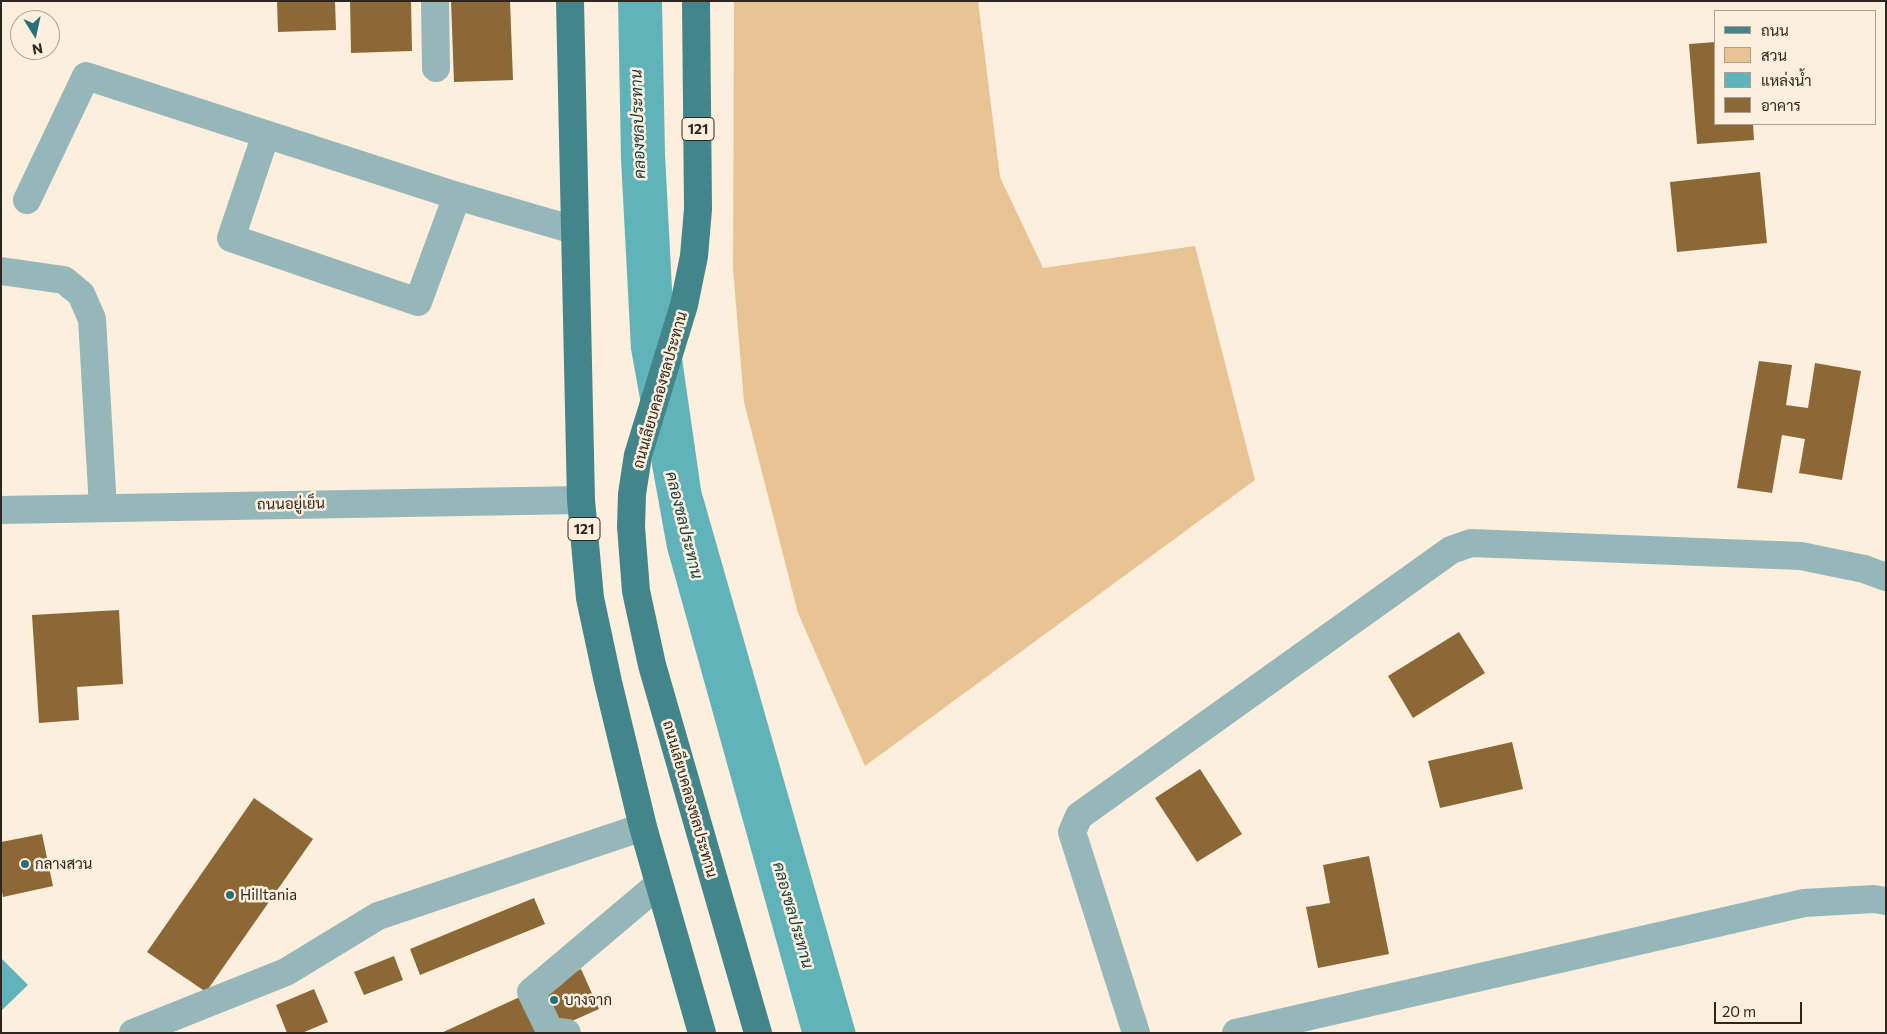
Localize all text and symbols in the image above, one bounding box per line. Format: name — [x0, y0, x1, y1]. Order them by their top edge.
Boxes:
north arrow — [10, 10, 60, 60]
legend — [1714, 10, 1877, 125]
text: ถนน — [1761, 21, 1789, 39]
text: N — [31, 40, 44, 59]
text: สวน — [1761, 46, 1787, 64]
water label: คลองชลประทาน — [626, 69, 650, 179]
text: แหล่งน้ำ — [1761, 71, 1812, 89]
text: อาคาร — [1761, 96, 1801, 114]
road number: 121 — [682, 118, 714, 140]
street label: ถนนเลียบคลองชลประทาน — [629, 309, 691, 471]
water label: คลองชลประทาน — [661, 469, 707, 581]
street label: ถนนอยู่เย็น — [257, 494, 325, 514]
road number: 121 — [568, 518, 600, 540]
street label: ถนนเลียบคลองชลประทาน — [659, 718, 721, 880]
place label: กลางสวน — [35, 855, 92, 873]
marker: กลางสวน — [19, 858, 31, 870]
water label: คลองชลประทาน — [769, 860, 817, 970]
place label: Hilltania — [240, 886, 297, 904]
marker: Hilltania — [224, 889, 236, 901]
place label: บางจาก — [564, 991, 612, 1009]
scale bar — [1717, 992, 1804, 1024]
marker: บางจาก — [548, 994, 560, 1006]
text: 20 m — [1722, 1002, 1756, 1020]

